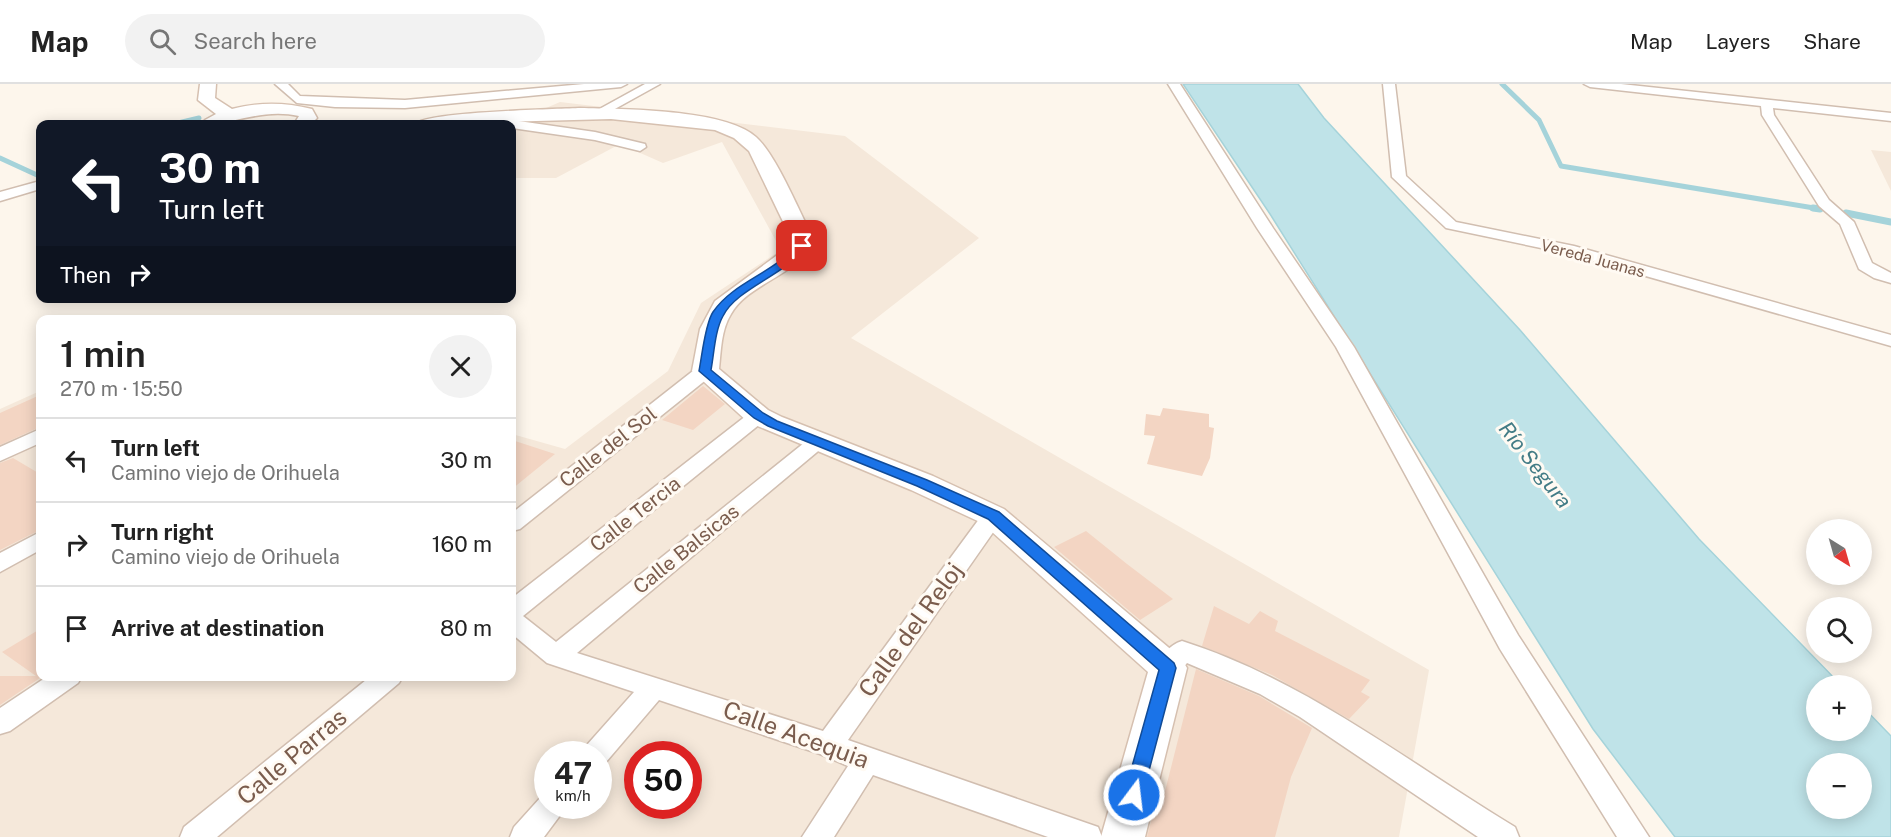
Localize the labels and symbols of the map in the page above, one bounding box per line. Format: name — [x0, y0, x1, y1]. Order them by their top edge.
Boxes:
pin — [776, 220, 827, 271]
street label: Vereda Juanas — [1539, 235, 1647, 282]
street label: Calle del Sol — [555, 402, 661, 492]
water label: Río Segura — [1494, 416, 1577, 513]
street label: Calle Tercia — [585, 471, 685, 557]
street label: Calle Balsicas — [628, 499, 744, 599]
north arrow — [1806, 519, 1872, 585]
street label: Calle del Reloj — [852, 557, 968, 702]
street label: Calle Acequia — [719, 695, 873, 773]
street label: Calle Parras — [231, 702, 352, 810]
speed limit sign: 50 — [624, 741, 702, 819]
position arrow — [1102, 763, 1166, 827]

